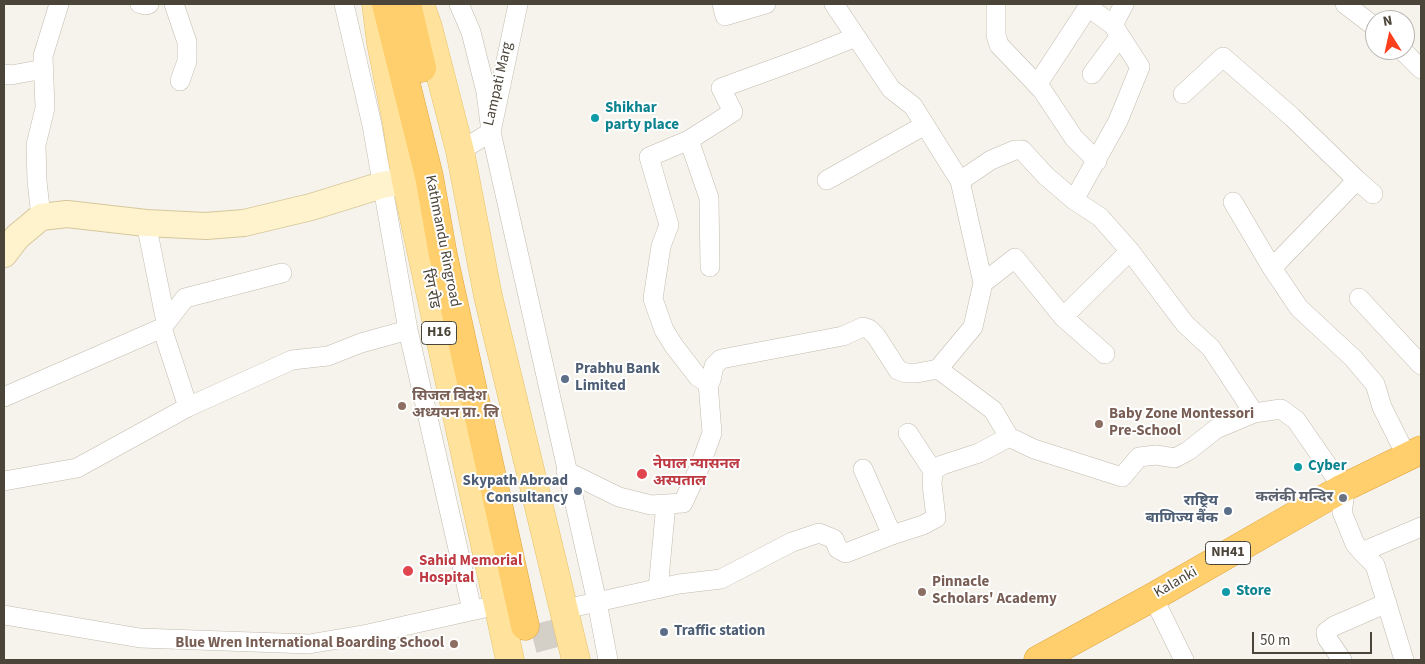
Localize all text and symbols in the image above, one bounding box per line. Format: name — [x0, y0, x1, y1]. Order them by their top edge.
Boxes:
north arrow — [1365, 10, 1415, 60]
text: N — [1381, 11, 1394, 32]
street label: Lampati Marg — [481, 40, 517, 128]
place label: Shikhar party place — [605, 100, 679, 135]
marker: Shikhar party place — [589, 112, 601, 124]
street label: Kathmandu Ringroad — [420, 174, 464, 308]
street label: रिंग रोड — [417, 268, 443, 310]
road number: H16 — [422, 322, 456, 344]
place label: Prabhu Bank Limited — [575, 361, 660, 396]
marker: Prabhu Bank Limited — [559, 373, 571, 385]
place label: सिजल विदेश अध्ययन प्रा. लि — [412, 388, 499, 423]
marker: सिजल विदेश अध्ययन प्रा. लि — [396, 400, 408, 412]
place label: Baby Zone Montessori Pre-School — [1109, 406, 1254, 441]
marker: Baby Zone Montessori Pre-School — [1093, 418, 1105, 430]
place label: नेपाल न्यासनल अस्पताल — [653, 456, 740, 491]
place label: Cyber — [1308, 458, 1347, 476]
marker: Cyber — [1292, 461, 1304, 473]
marker: नेपाल न्यासनल अस्पताल — [635, 467, 649, 481]
place label: Skypath Abroad Consultancy — [463, 473, 568, 508]
marker: Skypath Abroad Consultancy — [572, 485, 584, 497]
place label: कलंकी मन्दिर — [1255, 489, 1333, 507]
marker: कलंकी मन्दिर — [1337, 492, 1349, 504]
place label: राष्ट्रिय बाणिज्य बैंक — [1146, 493, 1218, 528]
marker: राष्ट्रिय बाणिज्य बैंक — [1222, 505, 1234, 517]
road number: NH41 — [1206, 542, 1250, 564]
place label: Sahid Memorial Hospital — [419, 553, 522, 588]
street label: Kalanki — [1151, 563, 1201, 603]
marker: Sahid Memorial Hospital — [401, 564, 415, 578]
place label: Pinnacle Scholars' Academy — [932, 574, 1057, 609]
place label: Store — [1236, 583, 1271, 601]
marker: Pinnacle Scholars' Academy — [916, 586, 928, 598]
marker: Store — [1220, 586, 1232, 598]
scale bar — [1255, 622, 1375, 654]
place label: Traffic station — [674, 623, 765, 641]
marker: Traffic station — [658, 626, 670, 638]
text: 50 m — [1260, 630, 1290, 651]
place label: Blue Wren International Boarding School — [175, 635, 444, 653]
marker: Blue Wren International Boarding School — [448, 638, 460, 650]

